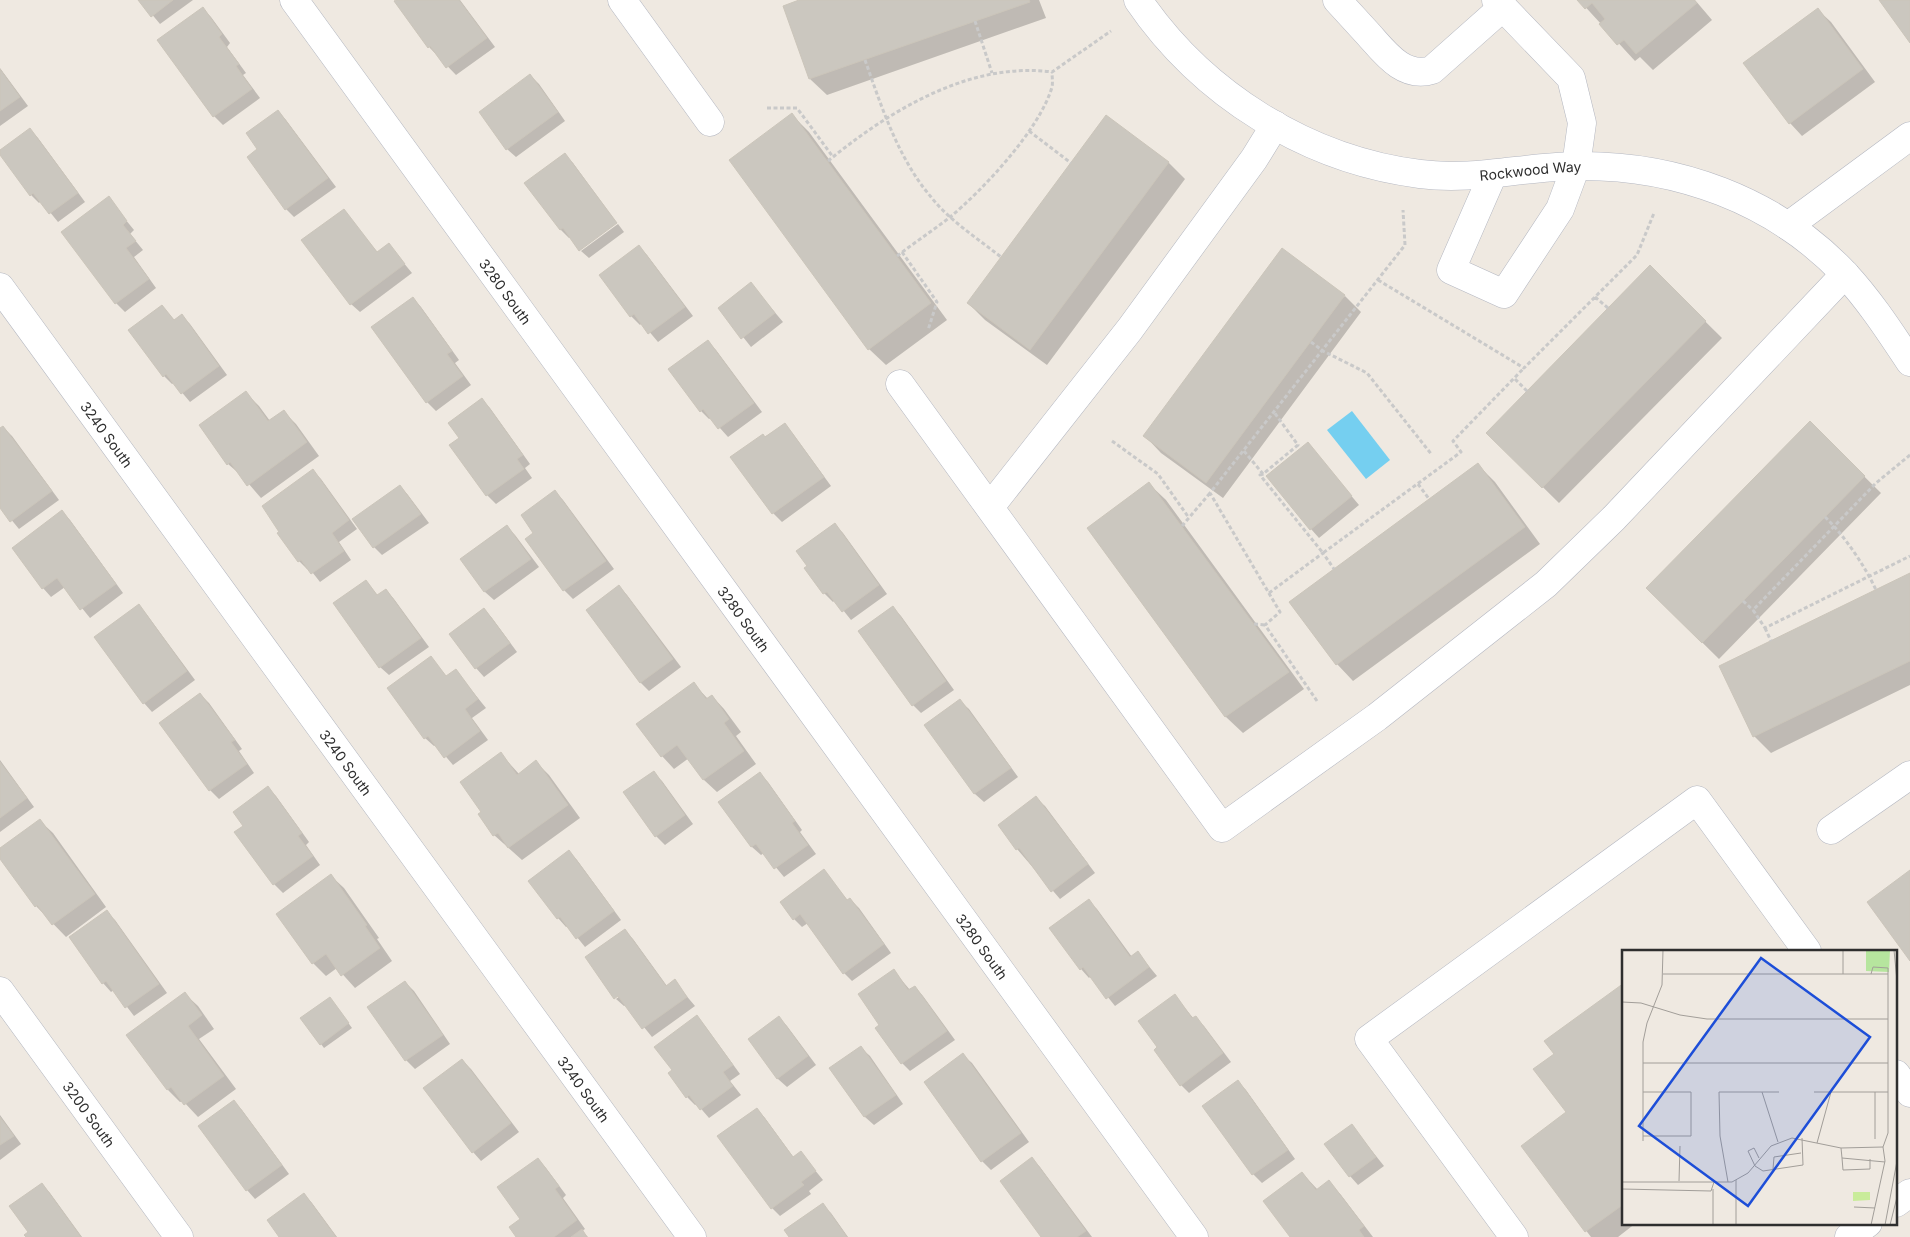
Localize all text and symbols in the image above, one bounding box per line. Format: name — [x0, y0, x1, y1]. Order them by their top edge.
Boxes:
street label: Rockwood Way — [1479, 157, 1581, 183]
street label: 3280 South — [476, 255, 535, 327]
street label: 3240 South — [78, 398, 137, 470]
street label: 3280 South — [714, 582, 774, 655]
street label: 3240 South — [317, 726, 376, 799]
street label: 3280 South — [953, 910, 1012, 982]
inset map — [1622, 950, 1898, 1224]
street label: 3240 South — [554, 1053, 614, 1125]
street label: 3200 South — [60, 1078, 119, 1150]

